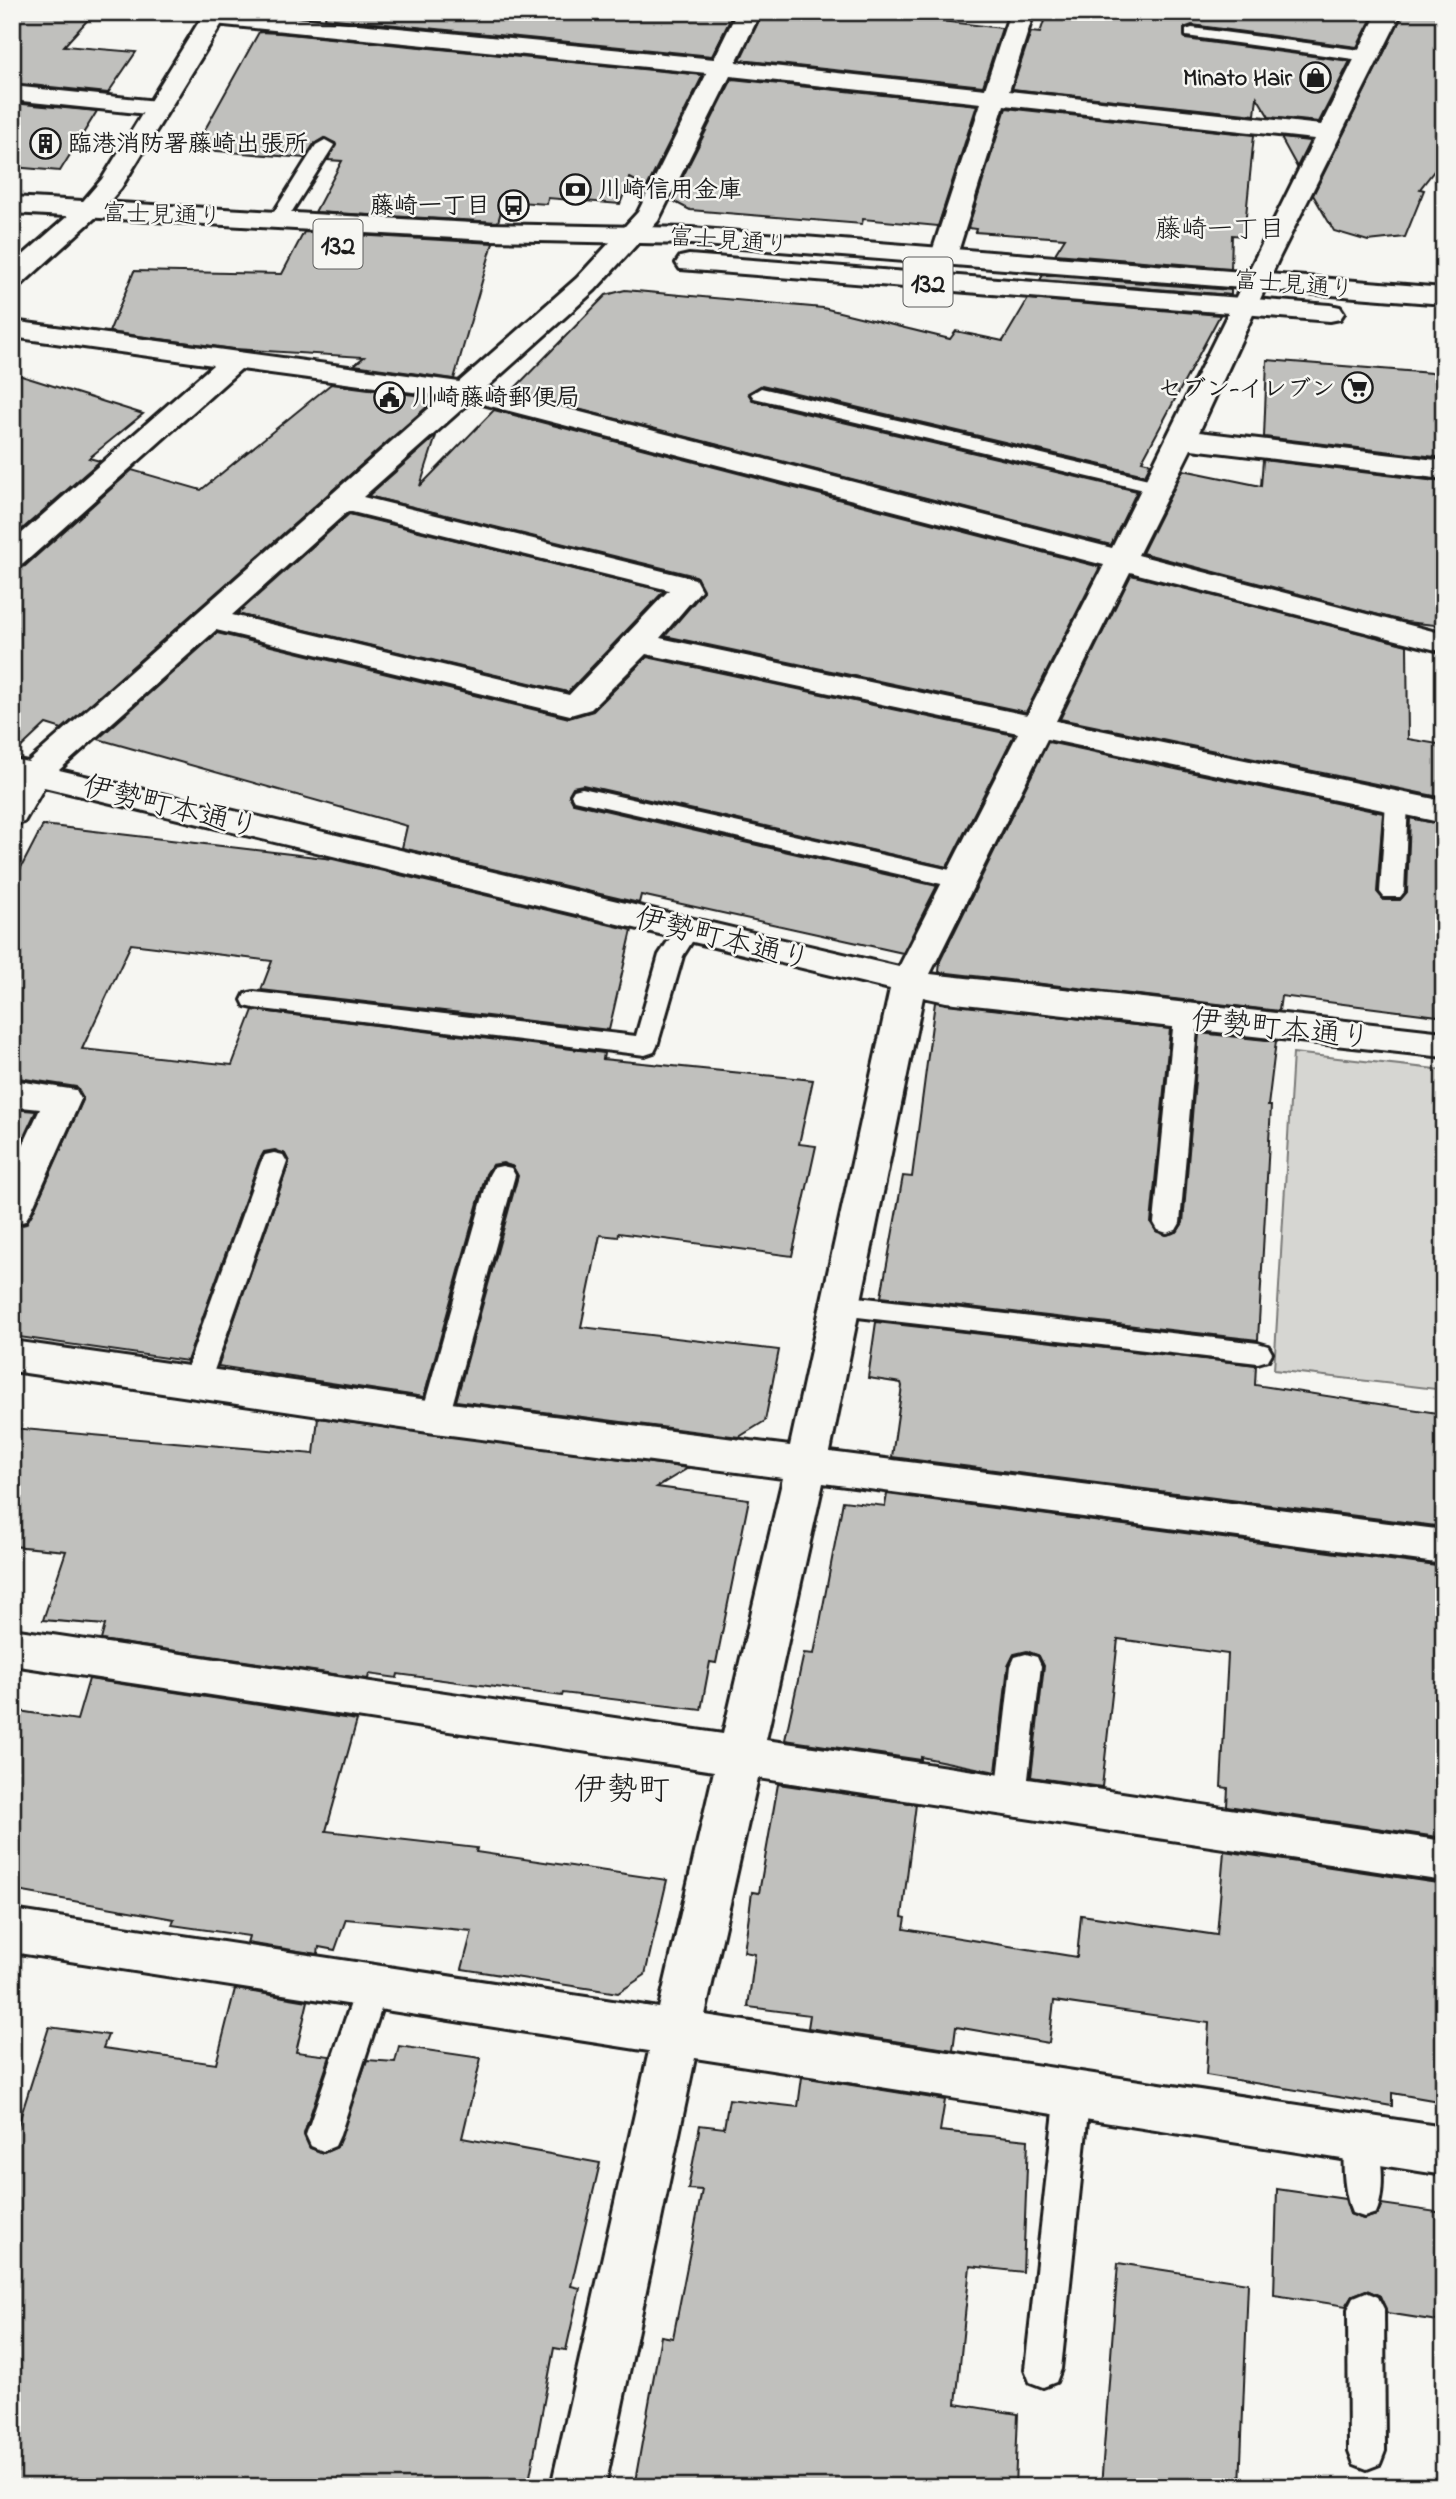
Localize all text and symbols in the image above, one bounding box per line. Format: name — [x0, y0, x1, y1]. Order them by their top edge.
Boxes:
shop icon: Minato Hair — [1298, 60, 1332, 94]
place label: Minato Hair — [1183, 62, 1293, 97]
building icon: 臨港消防署藤崎出張所 — [28, 126, 62, 160]
place label: 臨港消防署藤崎出張所 — [68, 128, 308, 163]
bank icon: 川崎信用金庫 — [558, 172, 592, 206]
place label: 川崎信用金庫 — [598, 174, 742, 209]
bus stop icon: 藤崎一丁目 — [496, 188, 530, 222]
place label: 藤崎一丁目 — [370, 190, 490, 225]
street label: 富士見通り — [101, 197, 222, 236]
district label: 藤崎一丁目 — [1155, 212, 1285, 250]
road number: 132 — [314, 219, 362, 268]
street label: 富士見通り — [668, 221, 790, 264]
road number: 132 — [904, 258, 953, 306]
street label: 富士見通り — [1232, 264, 1355, 309]
supermarket icon: セブン-イレブン — [1341, 371, 1375, 405]
place label: セブン-イレブン — [1158, 373, 1335, 408]
public building icon: 川崎藤崎郵便局 — [372, 380, 406, 414]
place label: 川崎藤崎郵便局 — [412, 382, 580, 417]
street label: 伊勢町本通り — [78, 766, 263, 852]
street label: 伊勢町本通り — [630, 898, 815, 984]
street label: 伊勢町本通り — [1189, 1000, 1372, 1062]
district label: 伊勢町 — [574, 1768, 670, 1815]

